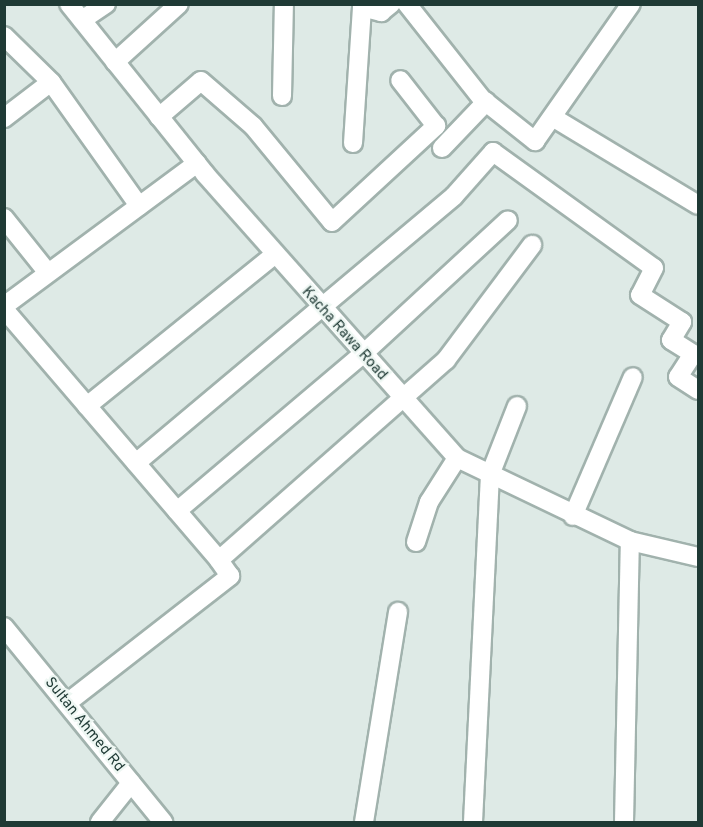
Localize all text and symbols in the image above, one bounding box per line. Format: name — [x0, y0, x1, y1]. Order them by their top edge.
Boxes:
street label: Kacha Rawa Road — [297, 284, 391, 384]
street label: Sultan Ahmed Rd — [40, 674, 128, 776]

